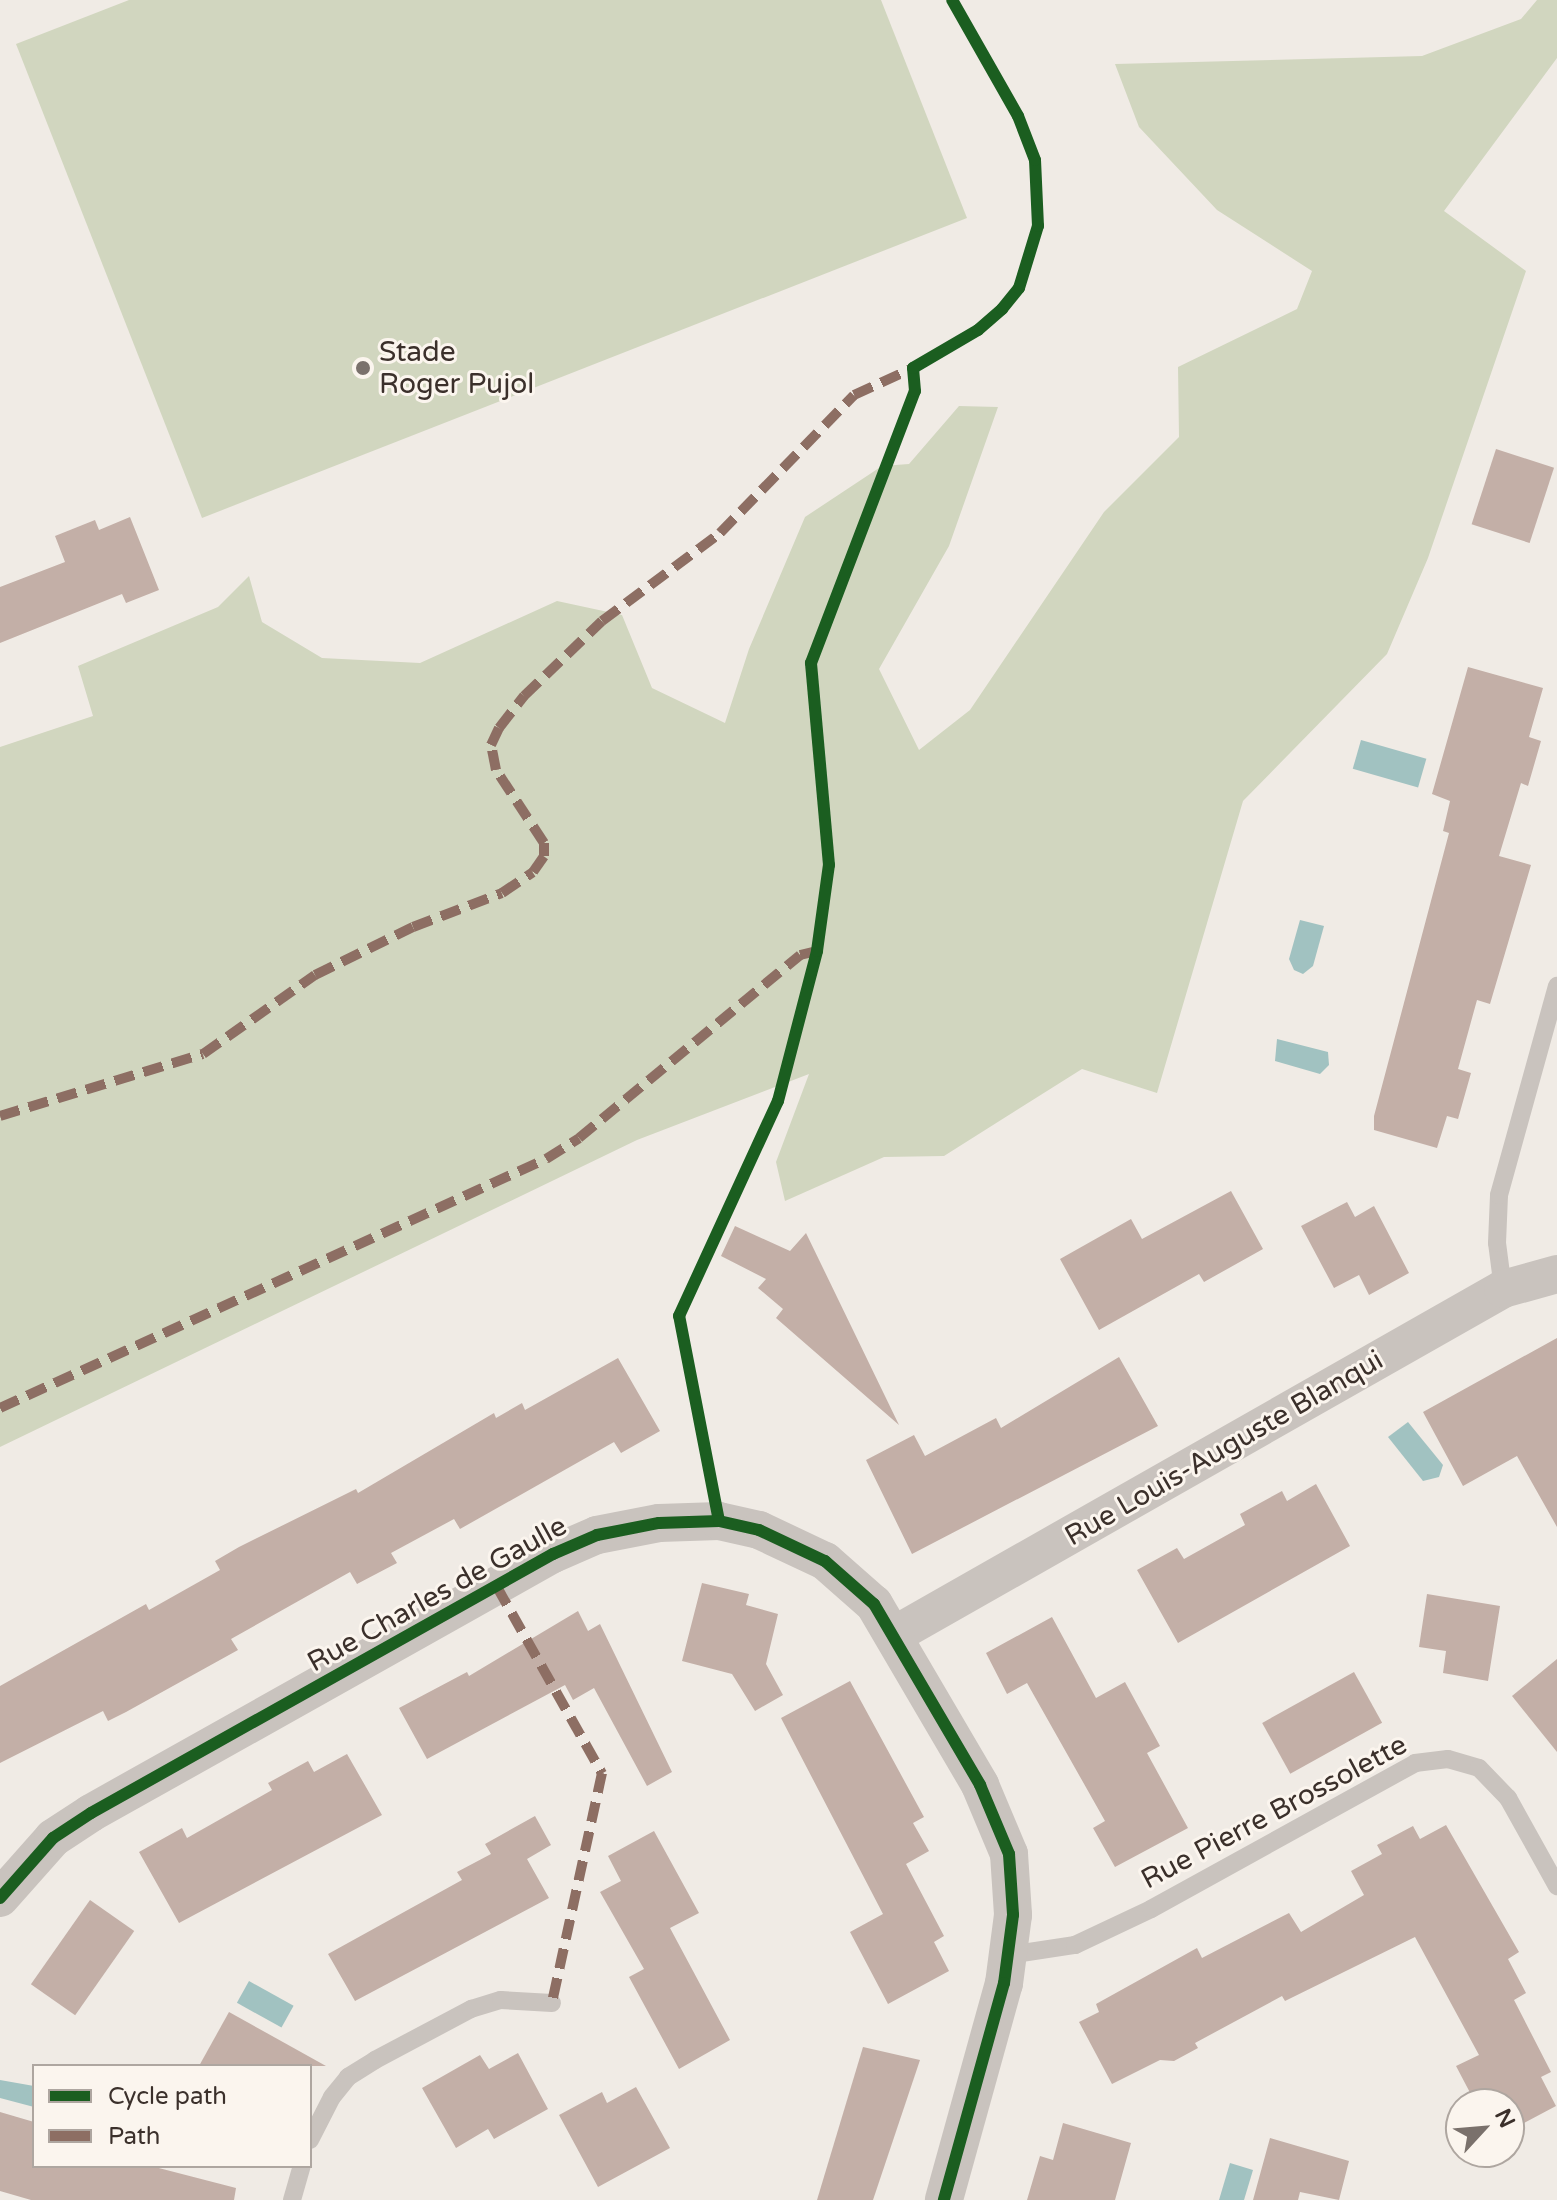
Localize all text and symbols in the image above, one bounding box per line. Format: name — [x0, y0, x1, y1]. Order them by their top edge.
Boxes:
place label: Stade Roger Pujol — [379, 335, 534, 401]
marker: Stade Roger Pujol — [354, 359, 372, 377]
street label: Rue Louis-Auguste Blanqui — [1059, 1343, 1389, 1553]
street label: Rue Charles de Gaulle — [302, 1509, 572, 1679]
street label: Rue Pierre Brossolette — [1135, 1728, 1413, 1896]
legend — [32, 2064, 312, 2168]
text: Cycle path — [108, 2082, 227, 2111]
north arrow — [1445, 2088, 1525, 2168]
text: N — [1489, 2105, 1520, 2132]
text: Path — [108, 2122, 161, 2151]

